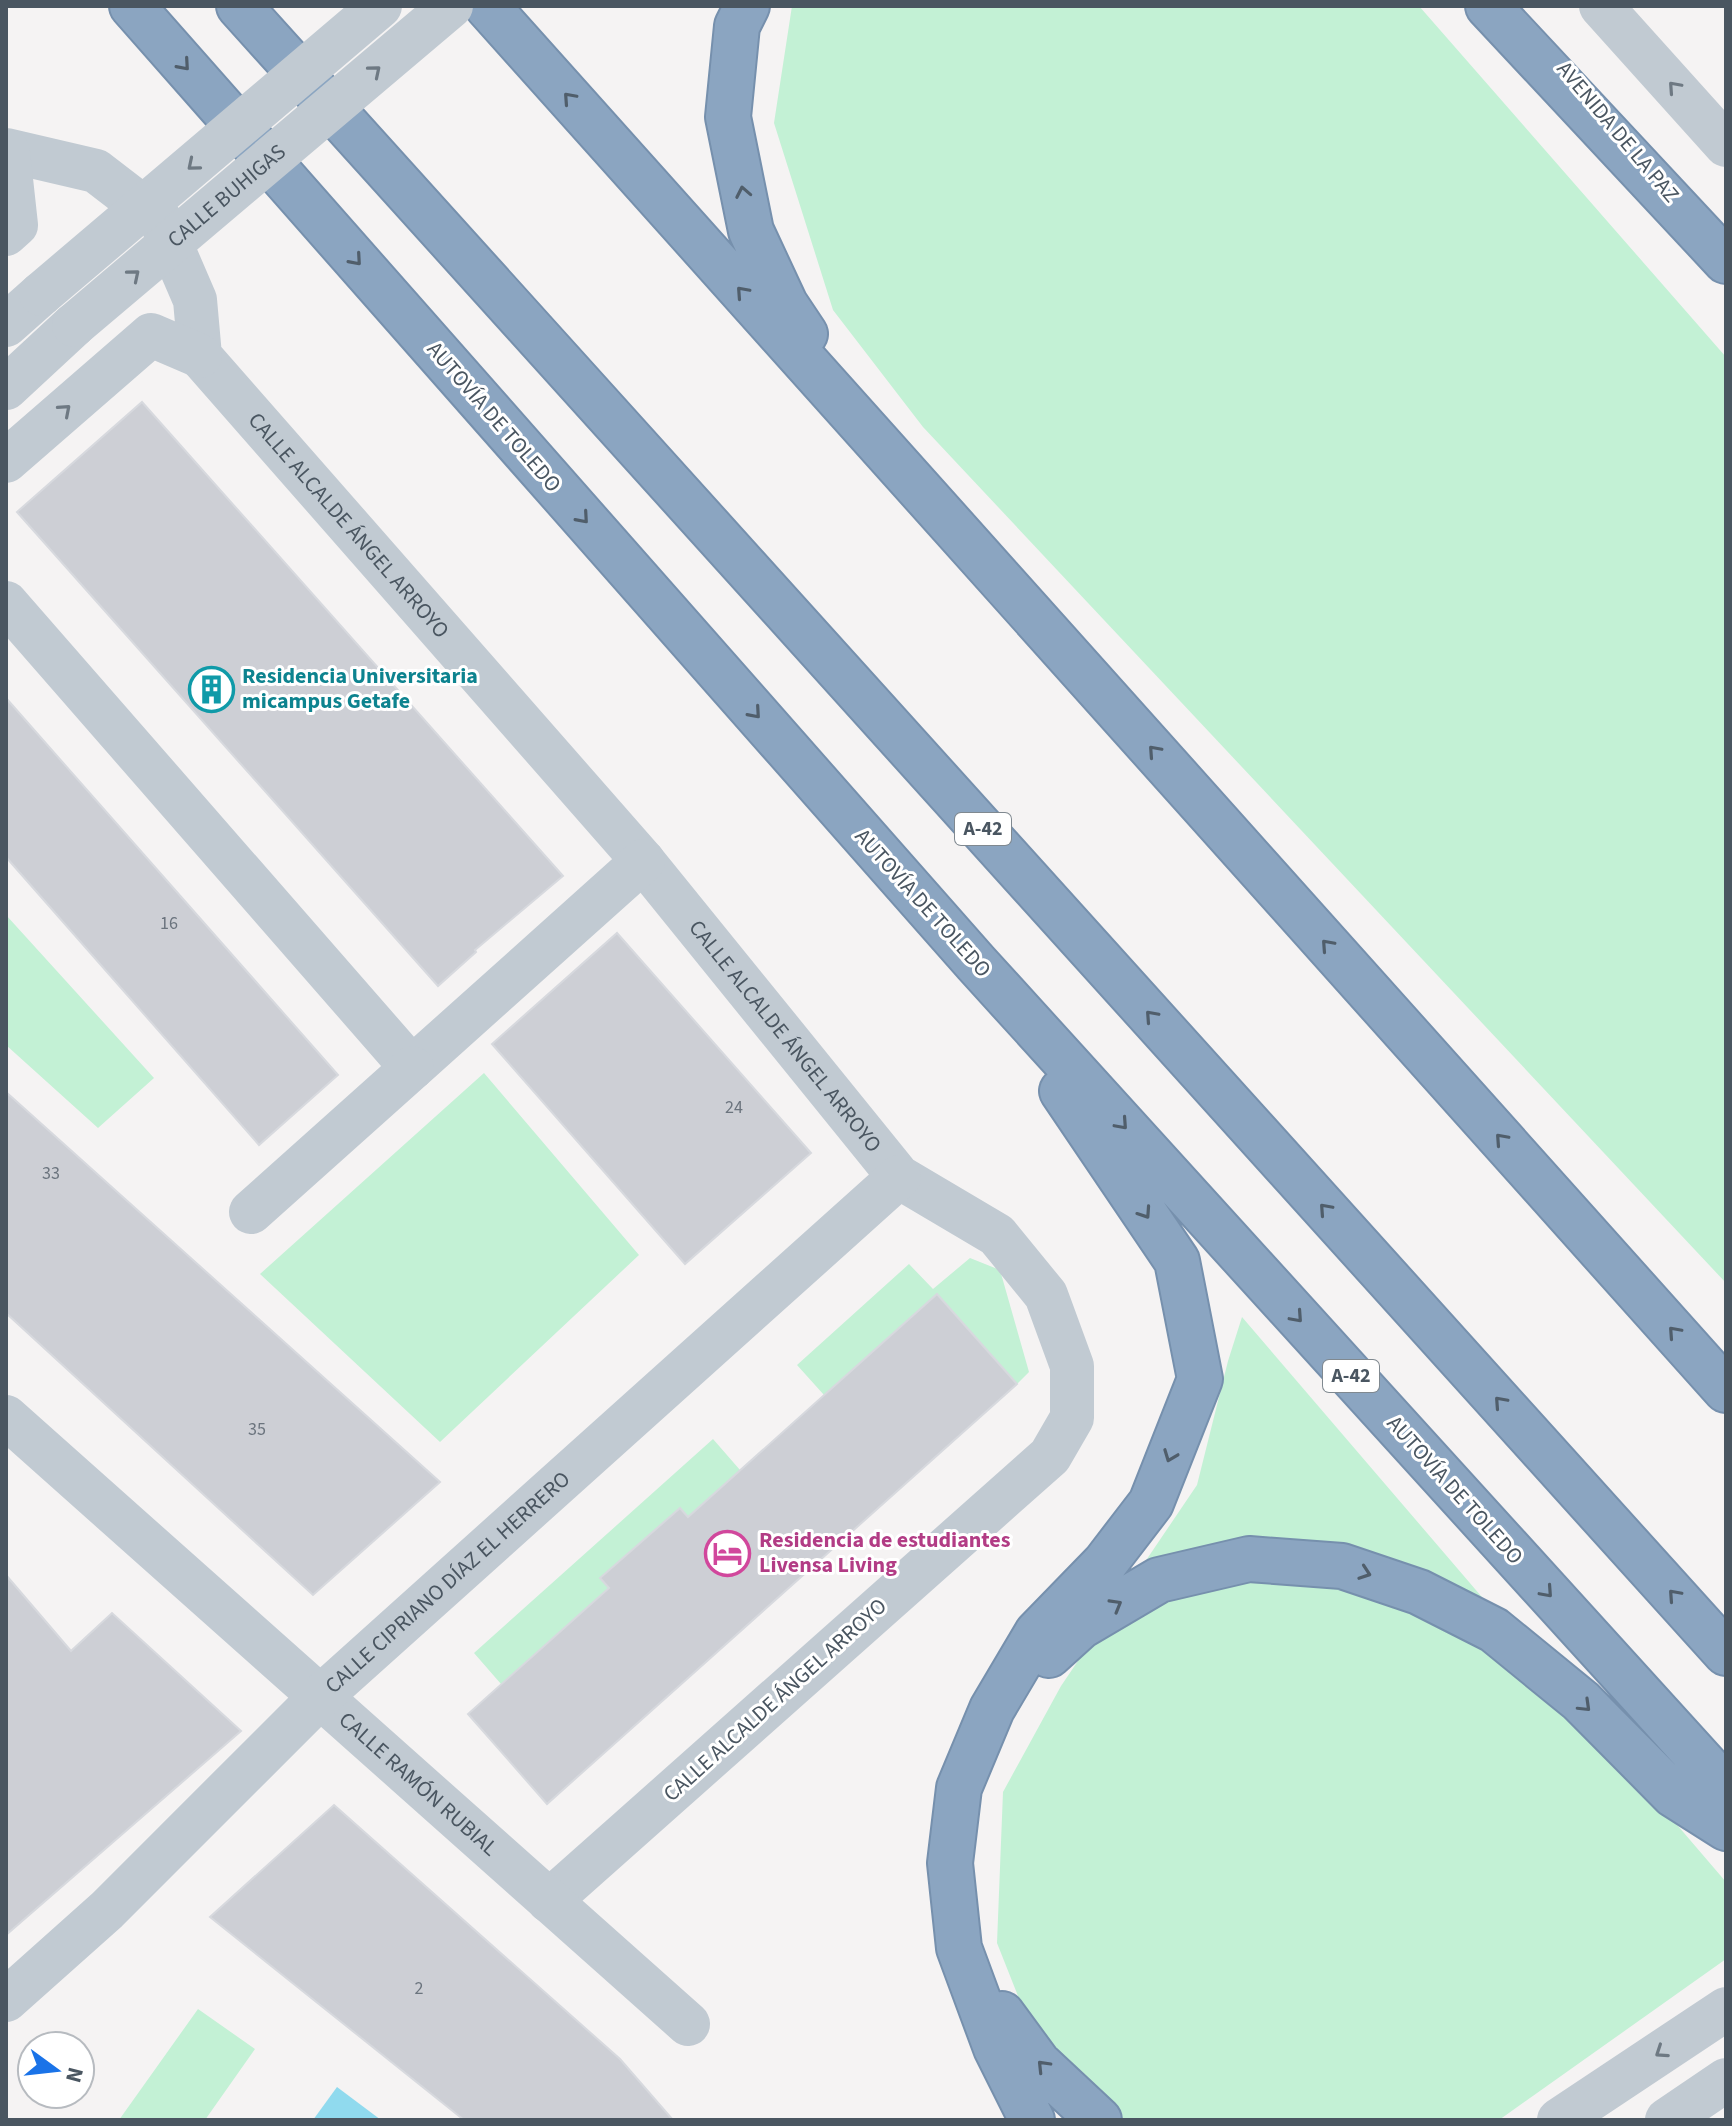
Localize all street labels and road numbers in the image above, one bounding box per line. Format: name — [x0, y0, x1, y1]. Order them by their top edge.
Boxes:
street label: AVENIDA DE LA PAZ — [1549, 54, 1687, 210]
street label: CALLE BUHIGAS — [160, 136, 293, 255]
street label: AUTOVÍA DE TOLEDO — [419, 335, 569, 499]
street label: CALLE ALCALDE ÁNGEL ARROYO — [241, 405, 457, 645]
road number: A-42 — [955, 813, 1011, 845]
street label: AUTOVÍA DE TOLEDO — [847, 821, 999, 985]
street label: CALLE ALCALDE ÁNGEL ARROYO — [681, 913, 889, 1160]
road number: A-42 — [1323, 1360, 1379, 1392]
street label: AUTOVÍA DE TOLEDO — [1379, 1408, 1531, 1572]
street label: CALLE CIPRIANO DÍAZ EL HERRERO — [318, 1464, 577, 1701]
street label: CALLE ALCALDE ÁNGEL ARROYO — [656, 1591, 894, 1809]
street label: CALLE RAMÓN RUBIAL — [332, 1704, 505, 1864]

